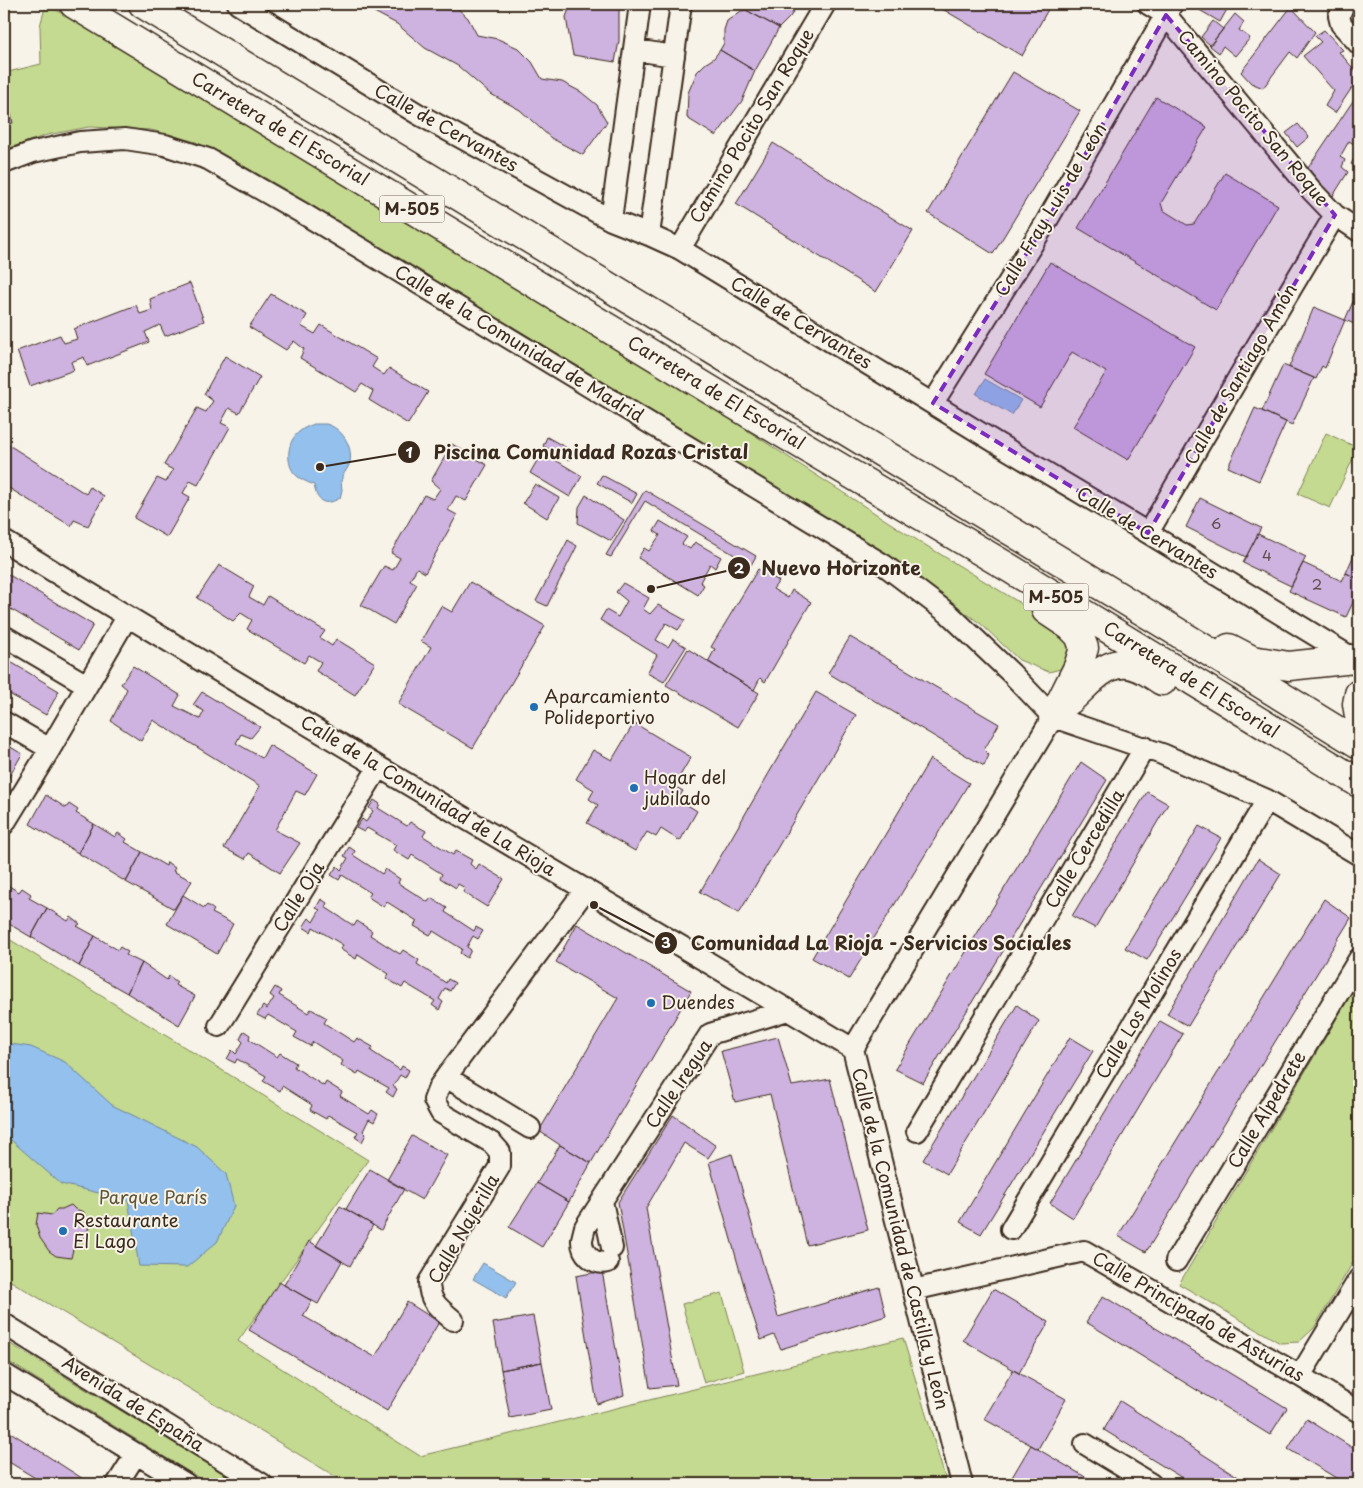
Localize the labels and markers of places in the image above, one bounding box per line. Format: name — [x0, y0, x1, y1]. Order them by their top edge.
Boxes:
callout: Piscina Comunidad Rozas Cristal — [397, 435, 760, 469]
callout: Nuevo Horizonte — [727, 551, 929, 585]
place label: Aparcamiento Polideportivo — [544, 682, 670, 730]
marker: Aparcamiento Polideportivo — [528, 701, 540, 713]
place label: Hogar del jubilado — [642, 763, 726, 811]
marker: Hogar del jubilado — [628, 782, 640, 794]
callout: Comunidad La Rioja - Servicios Sociales — [653, 926, 1084, 960]
place label: Duendes — [661, 988, 735, 1015]
marker: Duendes — [645, 997, 657, 1009]
place label: Restaurante El Lago — [73, 1206, 179, 1254]
marker: Restaurante El Lago — [57, 1225, 69, 1237]

